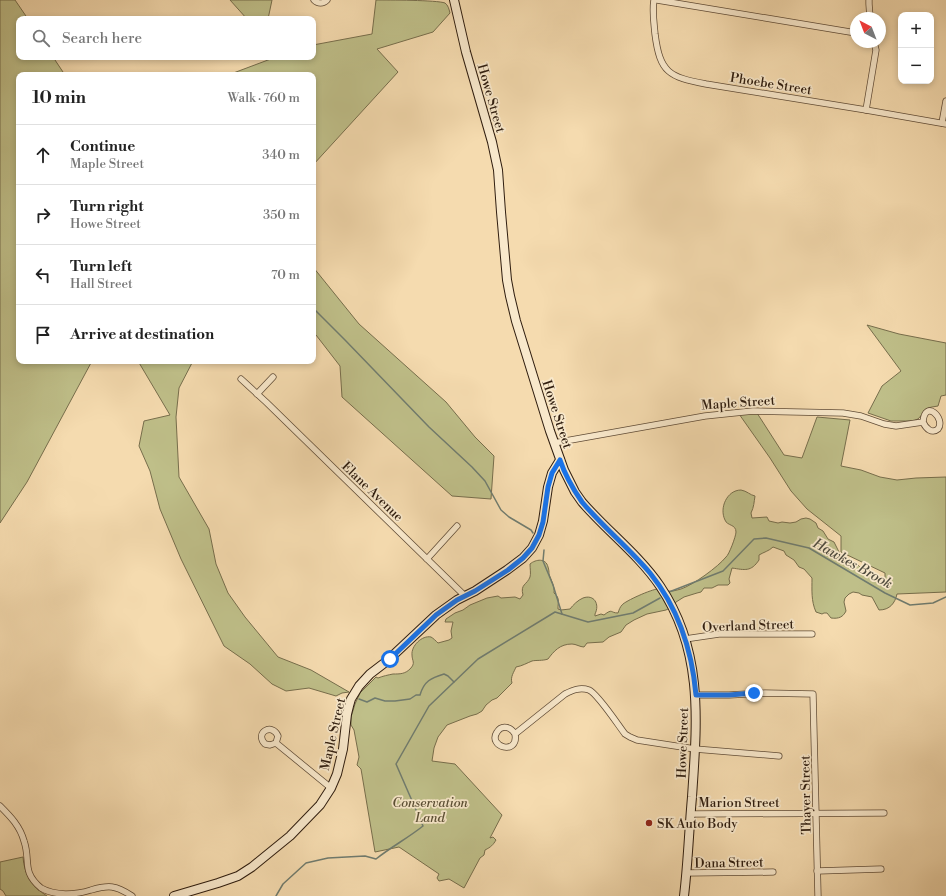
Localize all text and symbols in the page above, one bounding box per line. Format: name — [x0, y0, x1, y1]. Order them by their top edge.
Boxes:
north arrow — [850, 12, 886, 48]
map controls — [898, 12, 934, 84]
button: + — [898, 12, 934, 48]
search box — [16, 16, 316, 60]
icon: search — [30, 27, 52, 49]
text: Search here — [62, 29, 142, 48]
button: − — [898, 48, 934, 84]
street label: Howe Street — [474, 62, 509, 135]
street label: Phoebe Street — [729, 70, 813, 98]
text: 10 min — [32, 87, 86, 109]
text: Walk · 760 m — [228, 90, 300, 106]
text: Continue — [70, 137, 135, 156]
icon: ahead — [32, 144, 54, 166]
text: 340 m — [262, 147, 300, 163]
text: Maple Street — [70, 156, 144, 172]
text: Turn right — [70, 197, 144, 216]
icon: right — [32, 204, 54, 226]
text: 350 m — [263, 207, 300, 223]
text: Howe Street — [70, 216, 141, 232]
text: Turn left — [70, 257, 132, 276]
icon: left — [32, 264, 54, 286]
text: 70 m — [271, 267, 300, 283]
text: Hall Street — [70, 276, 133, 292]
icon: arrive — [32, 324, 54, 346]
text: Arrive at destination — [70, 325, 214, 344]
street label: Howe Street — [538, 378, 576, 451]
street label: Maple Street — [701, 392, 776, 414]
street label: Elane Avenue — [338, 458, 407, 525]
water label: Hawkes Brook — [809, 534, 896, 593]
street label: Overland Street — [702, 616, 795, 636]
route start — [381, 650, 399, 668]
route end — [745, 684, 763, 702]
street label: Maple Street — [317, 696, 349, 772]
street label: Howe Street — [674, 707, 692, 779]
street label: Thayer Street — [797, 755, 815, 835]
park label: Conservation Land — [392, 795, 469, 826]
street label: Marion Street — [698, 795, 780, 811]
place label: SK Auto Body — [657, 816, 738, 832]
marker: SK Auto Body — [644, 818, 654, 828]
street label: Dana Street — [694, 854, 764, 872]

